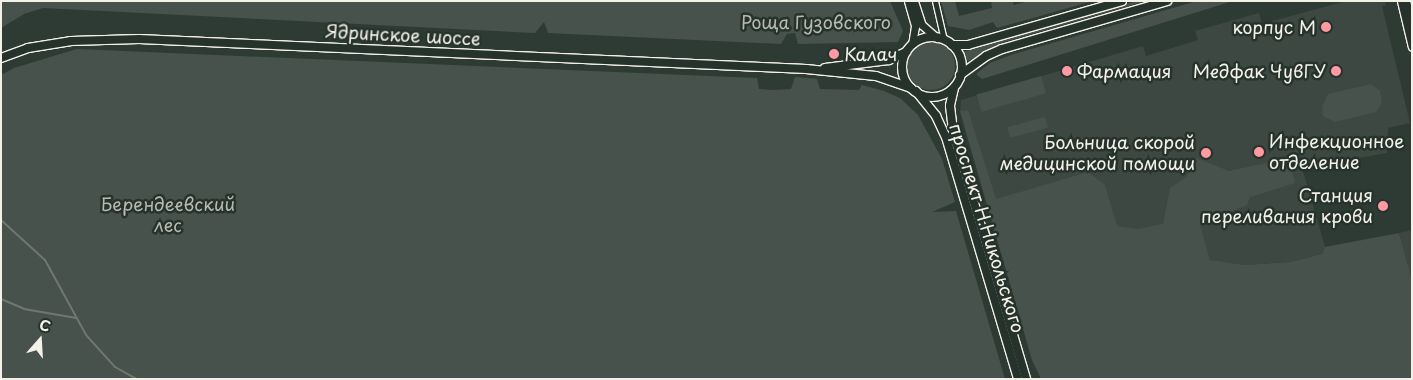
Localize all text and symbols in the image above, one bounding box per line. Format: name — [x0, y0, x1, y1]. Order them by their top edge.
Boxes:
park label: Роща Гузовского — [741, 11, 891, 33]
place label: корпус М — [1232, 16, 1316, 38]
street label: Ядринское шоссе — [325, 20, 481, 50]
marker: корпус М — [1320, 21, 1332, 33]
place label: Калач — [844, 43, 898, 65]
marker: Калач — [828, 48, 840, 60]
place label: Фармация — [1077, 60, 1171, 82]
place label: Медфак ЧувГУ — [1192, 60, 1326, 82]
marker: Фармация — [1061, 65, 1073, 77]
marker: Медфак ЧувГУ — [1330, 65, 1342, 77]
street label: проспект Н.Никольского — [945, 120, 1029, 336]
place label: Инфекционное отделение — [1269, 131, 1404, 173]
place label: Больница скорой медицинской помощи — [1000, 132, 1195, 174]
marker: Больница скорой медицинской помощи — [1199, 146, 1213, 160]
marker: Инфекционное отделение — [1253, 146, 1265, 158]
place label: Станция переливания крови — [1200, 185, 1373, 228]
park label: Берендеевский лес — [101, 194, 235, 236]
marker: Станция переливания крови — [1377, 200, 1389, 212]
text: С — [37, 314, 53, 337]
north arrow — [15, 315, 65, 365]

